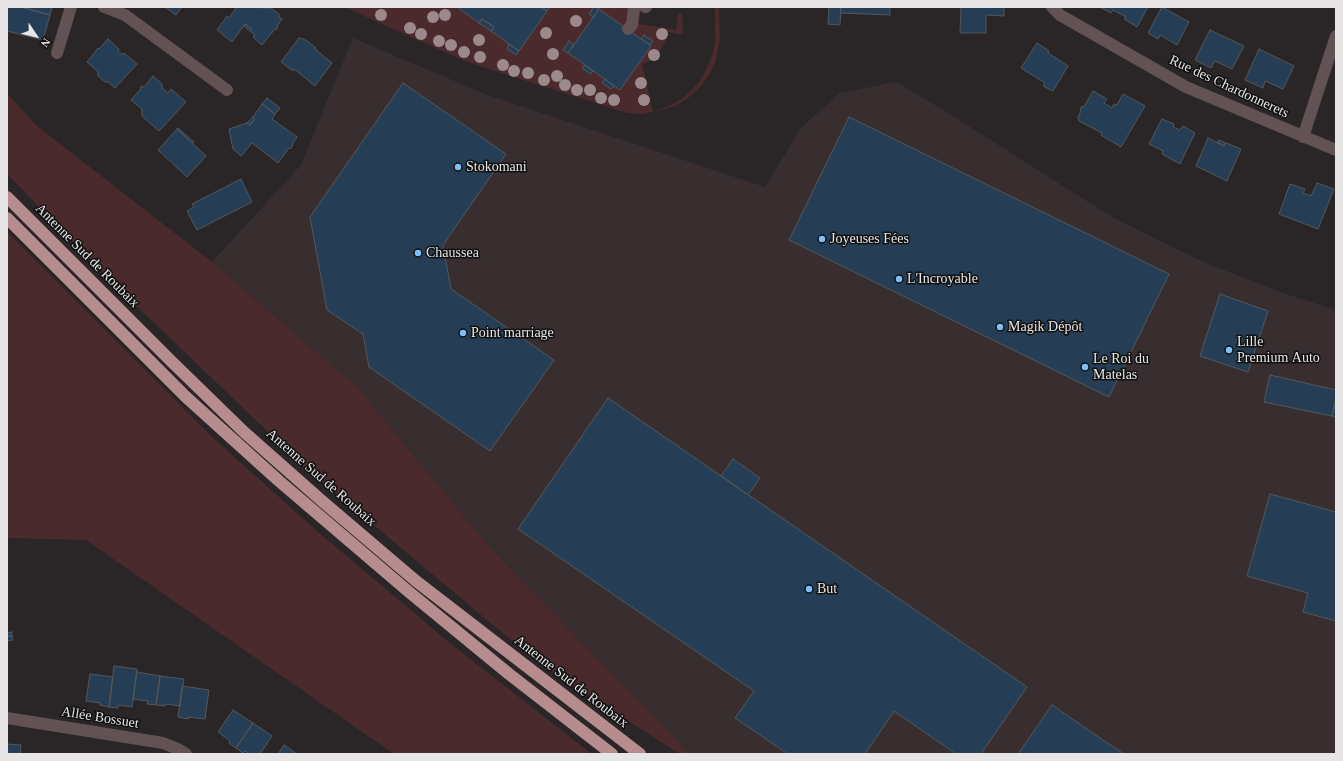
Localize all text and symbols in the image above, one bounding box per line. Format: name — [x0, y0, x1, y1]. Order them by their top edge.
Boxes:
north arrow — [16, 16, 56, 56]
text: N — [39, 36, 53, 50]
street label: Rue des Chardonnerets — [1167, 52, 1291, 122]
place label: Stokomani — [466, 159, 527, 175]
marker: Stokomani — [453, 162, 463, 172]
street label: Antenne Sud de Roubaix — [31, 200, 143, 312]
place label: Joyeuses Fées — [830, 231, 909, 247]
marker: Joyeuses Fées — [817, 234, 827, 244]
place label: Chaussea — [426, 245, 479, 261]
marker: Chaussea — [413, 248, 423, 258]
place label: L'Incroyable — [907, 271, 978, 287]
marker: L'Incroyable — [894, 274, 904, 284]
place label: Magik Dépôt — [1008, 319, 1082, 335]
marker: Magik Dépôt — [995, 322, 1005, 332]
place label: Point marriage — [471, 325, 554, 341]
marker: Point marriage — [458, 328, 468, 338]
place label: Lille Premium Auto — [1237, 334, 1320, 366]
marker: Lille Premium Auto — [1224, 345, 1234, 355]
place label: Le Roi du Matelas — [1093, 351, 1149, 384]
marker: Le Roi du Matelas — [1080, 362, 1090, 372]
street label: Antenne Sud de Roubaix — [263, 426, 379, 530]
place label: But — [817, 581, 837, 597]
marker: But — [804, 584, 814, 594]
street label: Antenne Sud de Roubaix — [511, 632, 631, 732]
street label: Allée Bossuet — [60, 704, 140, 732]

